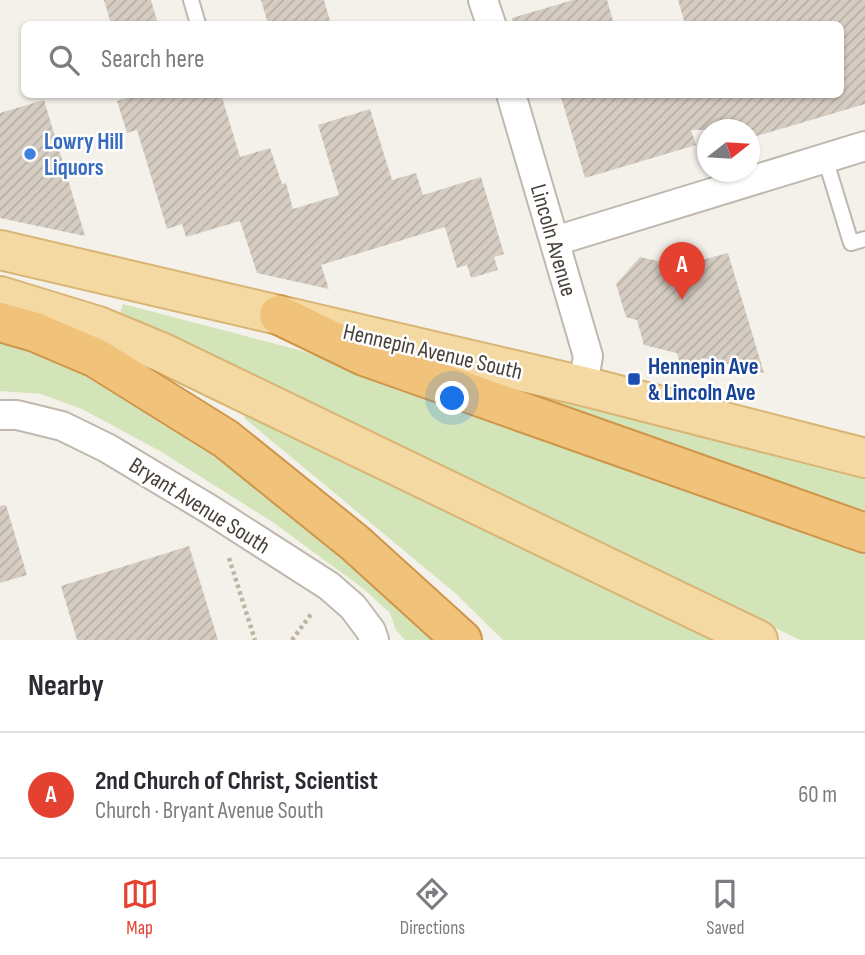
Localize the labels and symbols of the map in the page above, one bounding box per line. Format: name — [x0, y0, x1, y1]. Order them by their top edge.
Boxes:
north arrow — [697, 119, 760, 182]
place label: Lowry Hill Liquors — [44, 128, 124, 182]
marker: Lowry Hill Liquors — [22, 146, 38, 162]
street label: Lincoln Avenue — [524, 181, 582, 300]
pin: A — [659, 242, 705, 300]
street label: Hennepin Avenue South — [341, 318, 525, 386]
place label: Hennepin Ave & Lincoln Ave — [648, 353, 759, 407]
marker: Hennepin Ave & Lincoln Ave — [626, 371, 642, 387]
your location — [435, 381, 469, 415]
street label: Bryant Avenue South — [124, 451, 275, 560]

